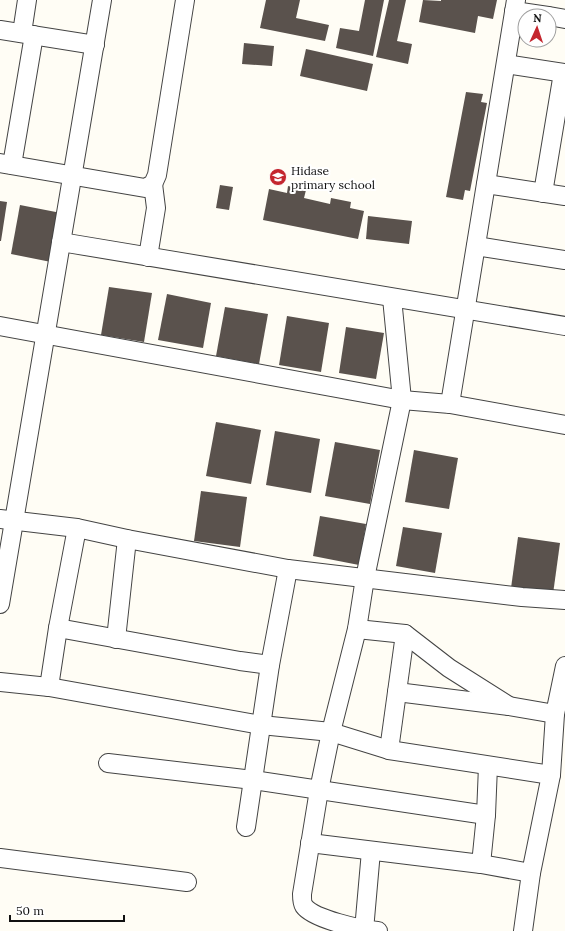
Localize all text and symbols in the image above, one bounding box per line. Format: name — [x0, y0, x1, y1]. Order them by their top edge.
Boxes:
north arrow — [517, 8, 557, 48]
text: N — [533, 11, 543, 25]
place label: Hidase primary school — [291, 163, 375, 192]
school or university icon: Hidase primary school — [268, 167, 288, 187]
scale bar — [10, 897, 124, 923]
text: 50 m — [16, 903, 44, 918]

